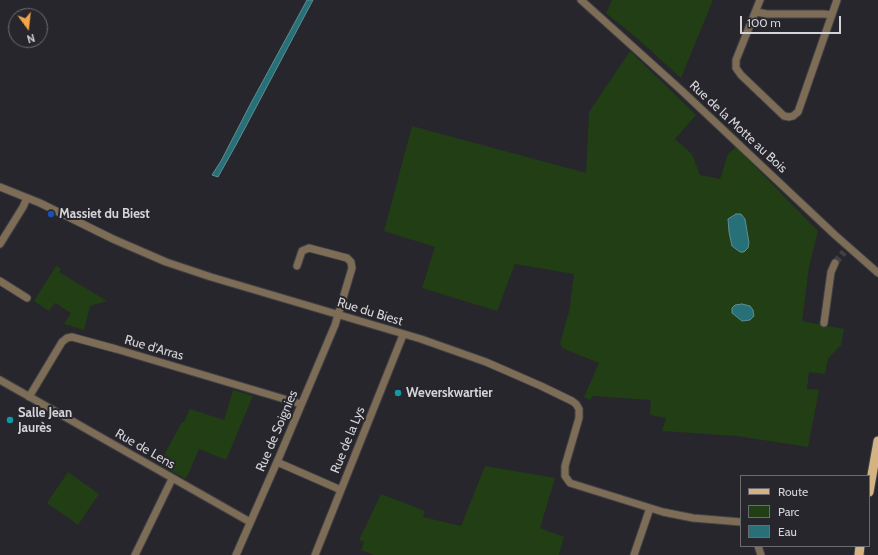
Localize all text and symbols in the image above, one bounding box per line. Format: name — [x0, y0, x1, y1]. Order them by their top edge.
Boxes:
north arrow — [8, 8, 48, 48]
scale bar — [742, 8, 843, 34]
text: 100 m — [747, 15, 781, 30]
text: N — [25, 31, 36, 46]
street label: Rue de la Motte au Bois — [686, 78, 790, 176]
place label: Massiet du Biest — [59, 206, 150, 222]
marker: Massiet du Biest — [46, 209, 56, 219]
street label: Rue du Biest — [335, 295, 405, 329]
street label: Rue d'Arras — [123, 332, 185, 364]
place label: Weverskwartier — [406, 385, 492, 401]
street label: Rue de Soignies — [253, 388, 301, 474]
marker: Weverskwartier — [393, 388, 403, 398]
street label: Rue de la Lys — [328, 404, 368, 476]
place label: Salle Jean Jaurès — [18, 405, 72, 436]
marker: Salle Jean Jaurès — [5, 415, 15, 425]
street label: Rue de Lens — [112, 426, 178, 472]
legend — [740, 475, 870, 547]
text: Route — [778, 484, 808, 499]
text: Parc — [778, 504, 800, 519]
text: Eau — [778, 524, 797, 539]

